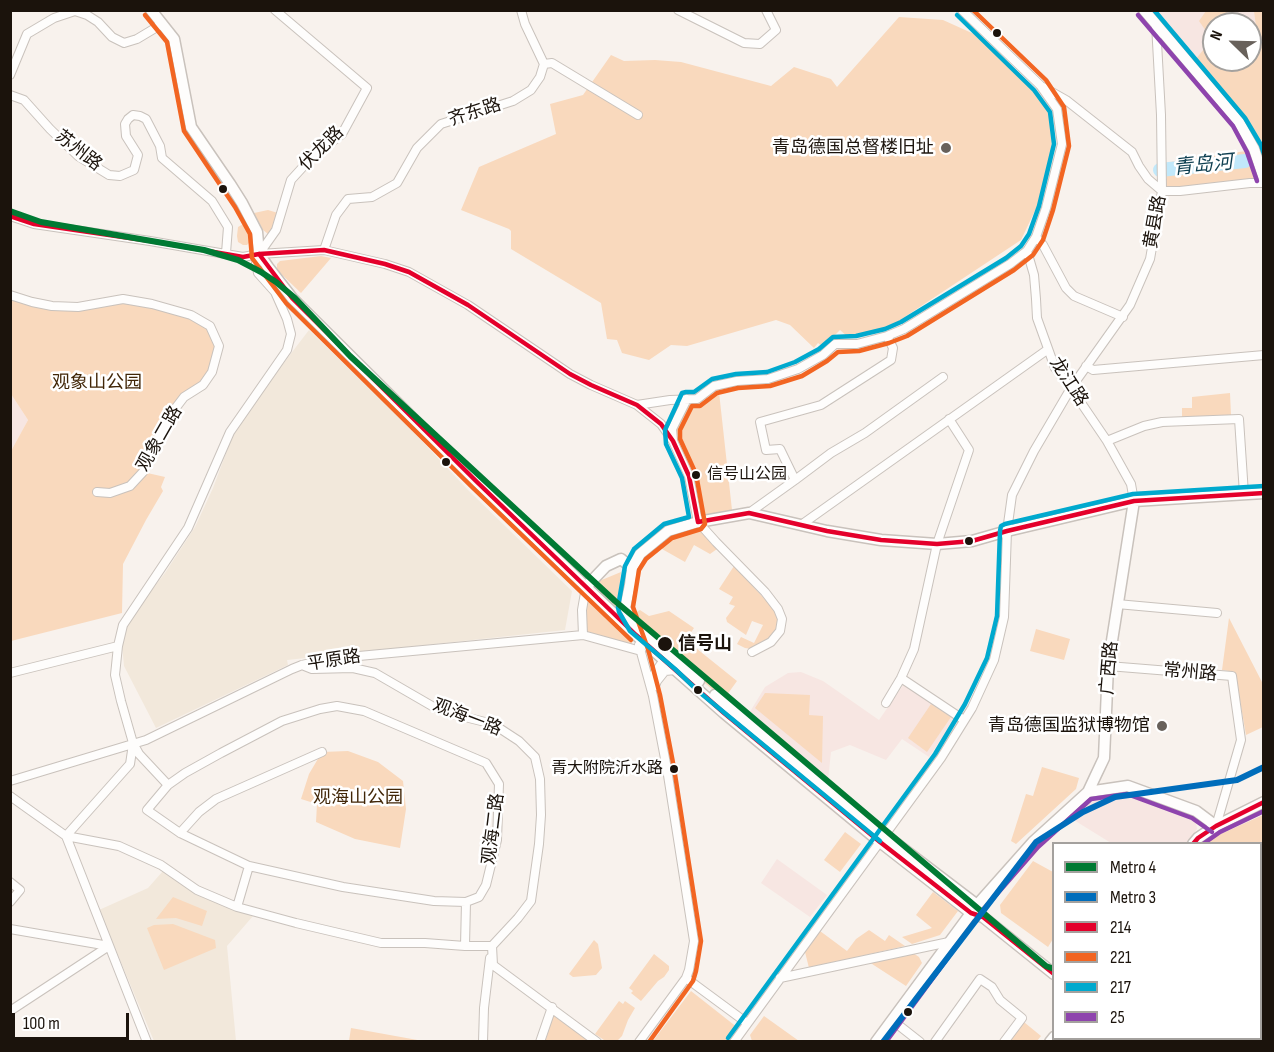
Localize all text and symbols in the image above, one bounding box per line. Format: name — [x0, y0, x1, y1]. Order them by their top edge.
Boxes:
north arrow — [1202, 12, 1262, 72]
unlabelled marker — [991, 27, 1003, 39]
text: N — [1206, 28, 1227, 43]
street label: 齐东路 — [446, 94, 504, 132]
street label: 伏龙路 — [295, 122, 349, 176]
street label: 苏州路 — [50, 126, 106, 176]
place label: 青岛德国总督楼旧址 — [772, 137, 934, 159]
marker: 青岛德国总督楼旧址 — [939, 141, 953, 155]
water label: 青岛河 — [1172, 151, 1234, 181]
unlabelled marker — [217, 183, 229, 195]
street label: 黄县路 — [1141, 194, 1171, 250]
street label: 龙江路 — [1044, 353, 1092, 411]
park label: 观象山公园 — [52, 372, 142, 394]
street label: 观象二路 — [133, 402, 187, 476]
unlabelled marker — [440, 456, 452, 468]
place label: 信号山公园 — [707, 465, 787, 485]
marker: 信号山公园 — [690, 469, 702, 481]
unlabelled marker — [963, 535, 975, 547]
place label: 信号山 — [678, 633, 732, 655]
marker: 信号山 — [656, 635, 674, 653]
street label: 广西路 — [1097, 640, 1123, 696]
street label: 平原路 — [306, 646, 362, 676]
street label: 常州路 — [1162, 660, 1218, 686]
unlabelled marker — [692, 684, 704, 696]
street label: 观海一路 — [430, 695, 504, 741]
place label: 青岛德国监狱博物馆 — [988, 715, 1150, 737]
marker: 青岛德国监狱博物馆 — [1155, 719, 1169, 733]
place label: 青大附院沂水路 — [551, 759, 663, 779]
marker: 青大附院沂水路 — [668, 763, 680, 775]
park label: 观海山公园 — [313, 787, 403, 809]
street label: 观海二路 — [479, 792, 509, 866]
legend — [1052, 842, 1262, 1040]
text: Metro 4 — [1110, 857, 1156, 878]
text: Metro 3 — [1110, 887, 1156, 908]
text: 214 — [1110, 917, 1131, 938]
text: 221 — [1110, 947, 1131, 968]
text: 217 — [1110, 977, 1131, 998]
scale bar — [15, 1001, 132, 1039]
unlabelled marker — [902, 1006, 914, 1018]
text: 25 — [1110, 1007, 1125, 1028]
text: 100 m — [23, 1013, 60, 1034]

